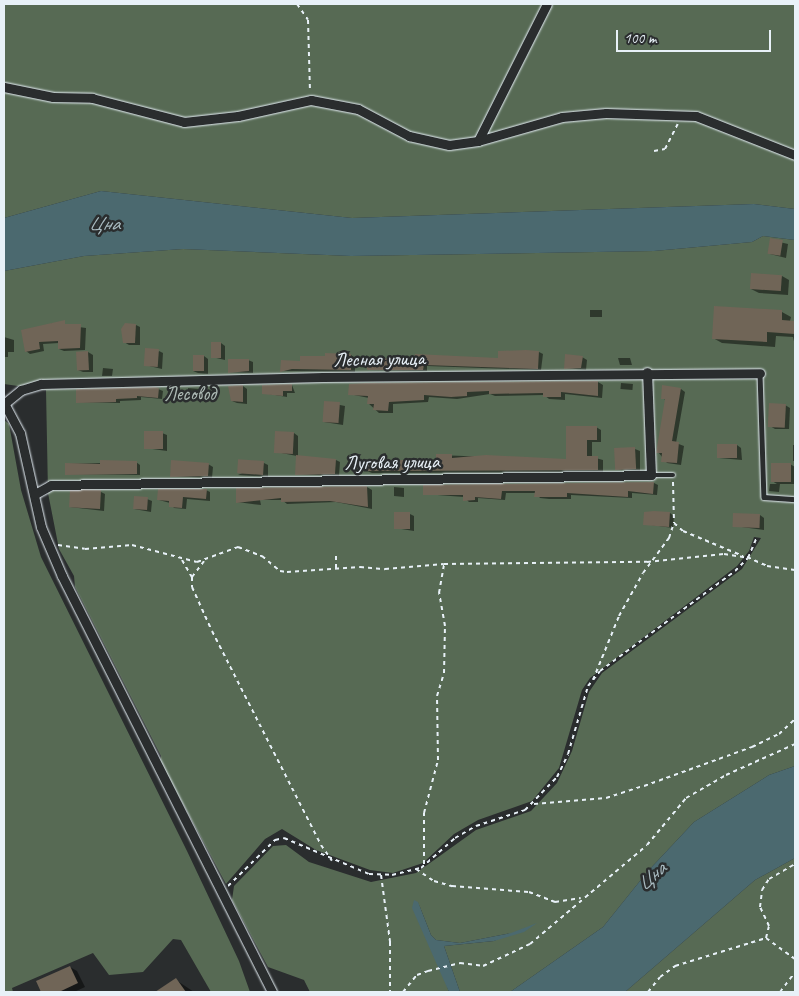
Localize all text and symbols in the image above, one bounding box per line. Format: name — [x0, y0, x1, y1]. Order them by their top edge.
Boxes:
scale bar — [619, 20, 774, 52]
text: 100 m — [624, 29, 656, 48]
water label: Цна — [88, 210, 120, 236]
street label: Лесная улица — [333, 346, 425, 372]
park label: Лесовод — [164, 381, 216, 405]
street label: Луговая улица — [344, 449, 440, 475]
water label: Цна — [631, 856, 671, 896]

